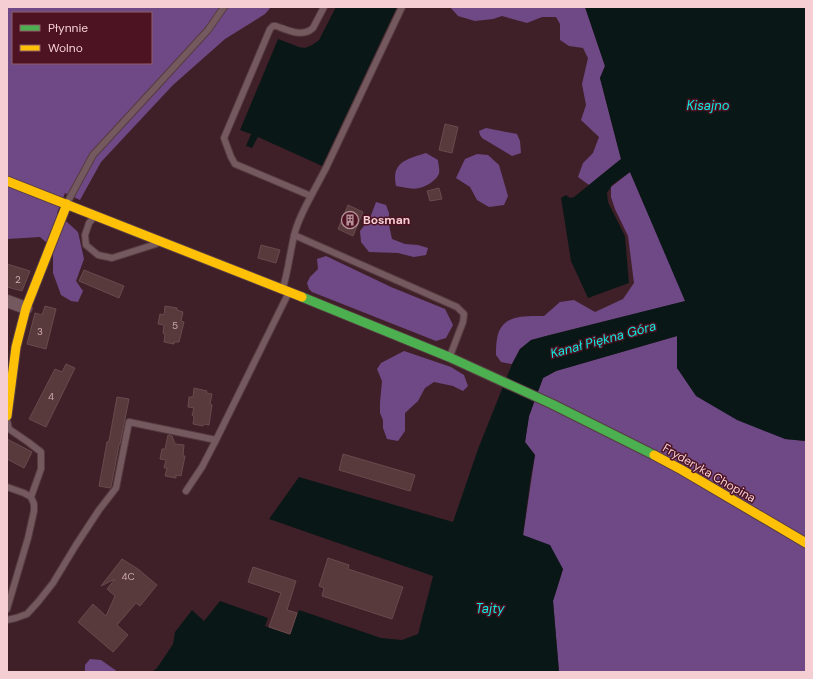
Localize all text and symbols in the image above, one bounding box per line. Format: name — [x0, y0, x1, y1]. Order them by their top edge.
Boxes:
legend — [12, 12, 152, 64]
text: Płynnie — [48, 20, 88, 36]
text: Wolno — [48, 40, 83, 56]
water label: Kisajno — [687, 97, 730, 114]
building icon: Bosman — [340, 210, 360, 230]
place label: Bosman — [363, 212, 410, 228]
house number: 2 — [15, 273, 21, 286]
water label: Kanał Piękna Góra — [548, 317, 658, 362]
house number: 5 — [172, 319, 178, 332]
house number: 3 — [37, 325, 43, 338]
house number: 4 — [48, 390, 54, 403]
street label: Fryderyka Chopina — [660, 440, 758, 506]
house number: 4C — [121, 570, 135, 583]
water label: Tajty — [475, 600, 505, 617]

